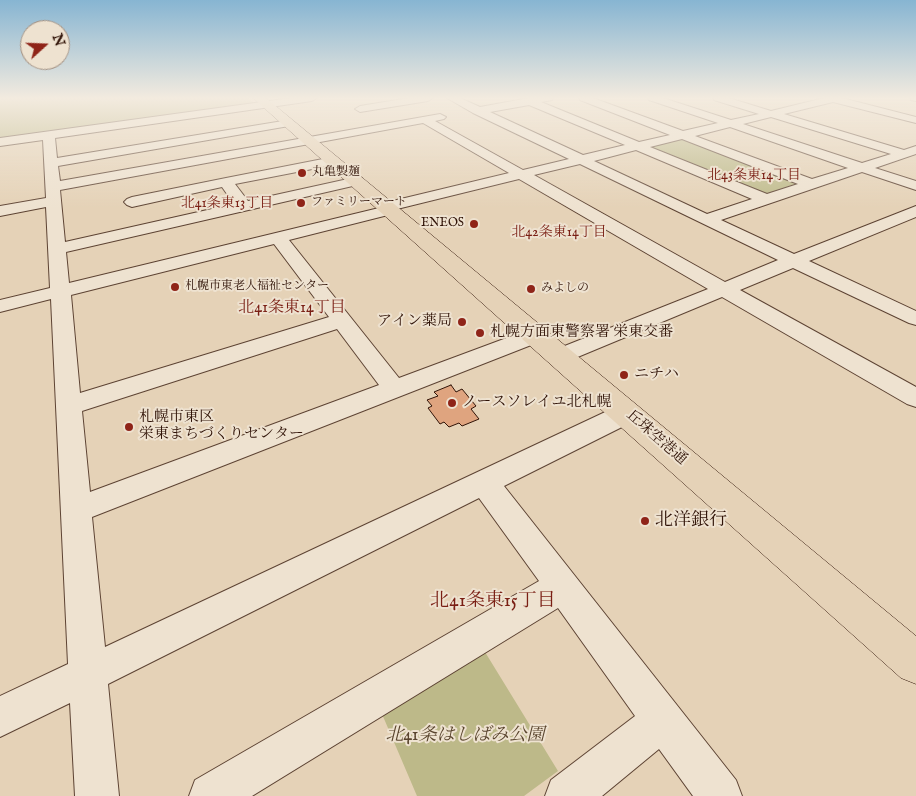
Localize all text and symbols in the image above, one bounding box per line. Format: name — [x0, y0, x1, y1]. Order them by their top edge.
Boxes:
north arrow — [20, 20, 70, 70]
text: N — [48, 31, 69, 49]
place label: 丸亀製麺 — [312, 166, 360, 180]
marker: 丸亀製麺 — [296, 167, 308, 179]
district label: 北43条東14丁目 — [707, 168, 801, 184]
district label: 北41条東13丁目 — [181, 196, 273, 212]
place label: ファミリーマート — [311, 196, 407, 210]
marker: ファミリーマート — [295, 197, 307, 209]
place label: ENEOS — [421, 217, 464, 231]
marker: ENEOS — [468, 218, 480, 230]
district label: 北42条東14丁目 — [511, 225, 607, 241]
place label: 札幌市東老人福祉センター — [185, 280, 329, 294]
marker: 札幌市東老人福祉センター — [169, 281, 181, 293]
place label: みよしの — [541, 282, 589, 296]
marker: みよしの — [525, 283, 537, 295]
district label: 北41条東14丁目 — [238, 299, 346, 319]
place label: アイン薬局 — [377, 313, 452, 331]
marker: アイン薬局 — [456, 316, 468, 328]
place label: 札幌方面東警察署 栄東交番 — [490, 324, 673, 342]
marker: 札幌方面東警察署 栄東交番 — [474, 327, 486, 339]
place label: ニチハ — [634, 366, 679, 384]
marker: ニチハ — [618, 369, 630, 381]
place label: ノースソレイユ北札幌 — [462, 394, 612, 412]
marker: ノースソレイユ北札幌 — [446, 397, 458, 409]
street label: 丘珠空港通 — [622, 407, 690, 469]
place label: 札幌市東区 栄東まちづくりセンター — [139, 409, 304, 444]
marker: 札幌市東区 栄東まちづくりセンター — [123, 421, 135, 433]
place label: 北洋銀行 — [655, 510, 727, 532]
marker: 北洋銀行 — [639, 515, 651, 527]
district label: 北41条東15丁目 — [430, 591, 556, 613]
park label: 北41条はしばみ公園 — [385, 725, 545, 747]

